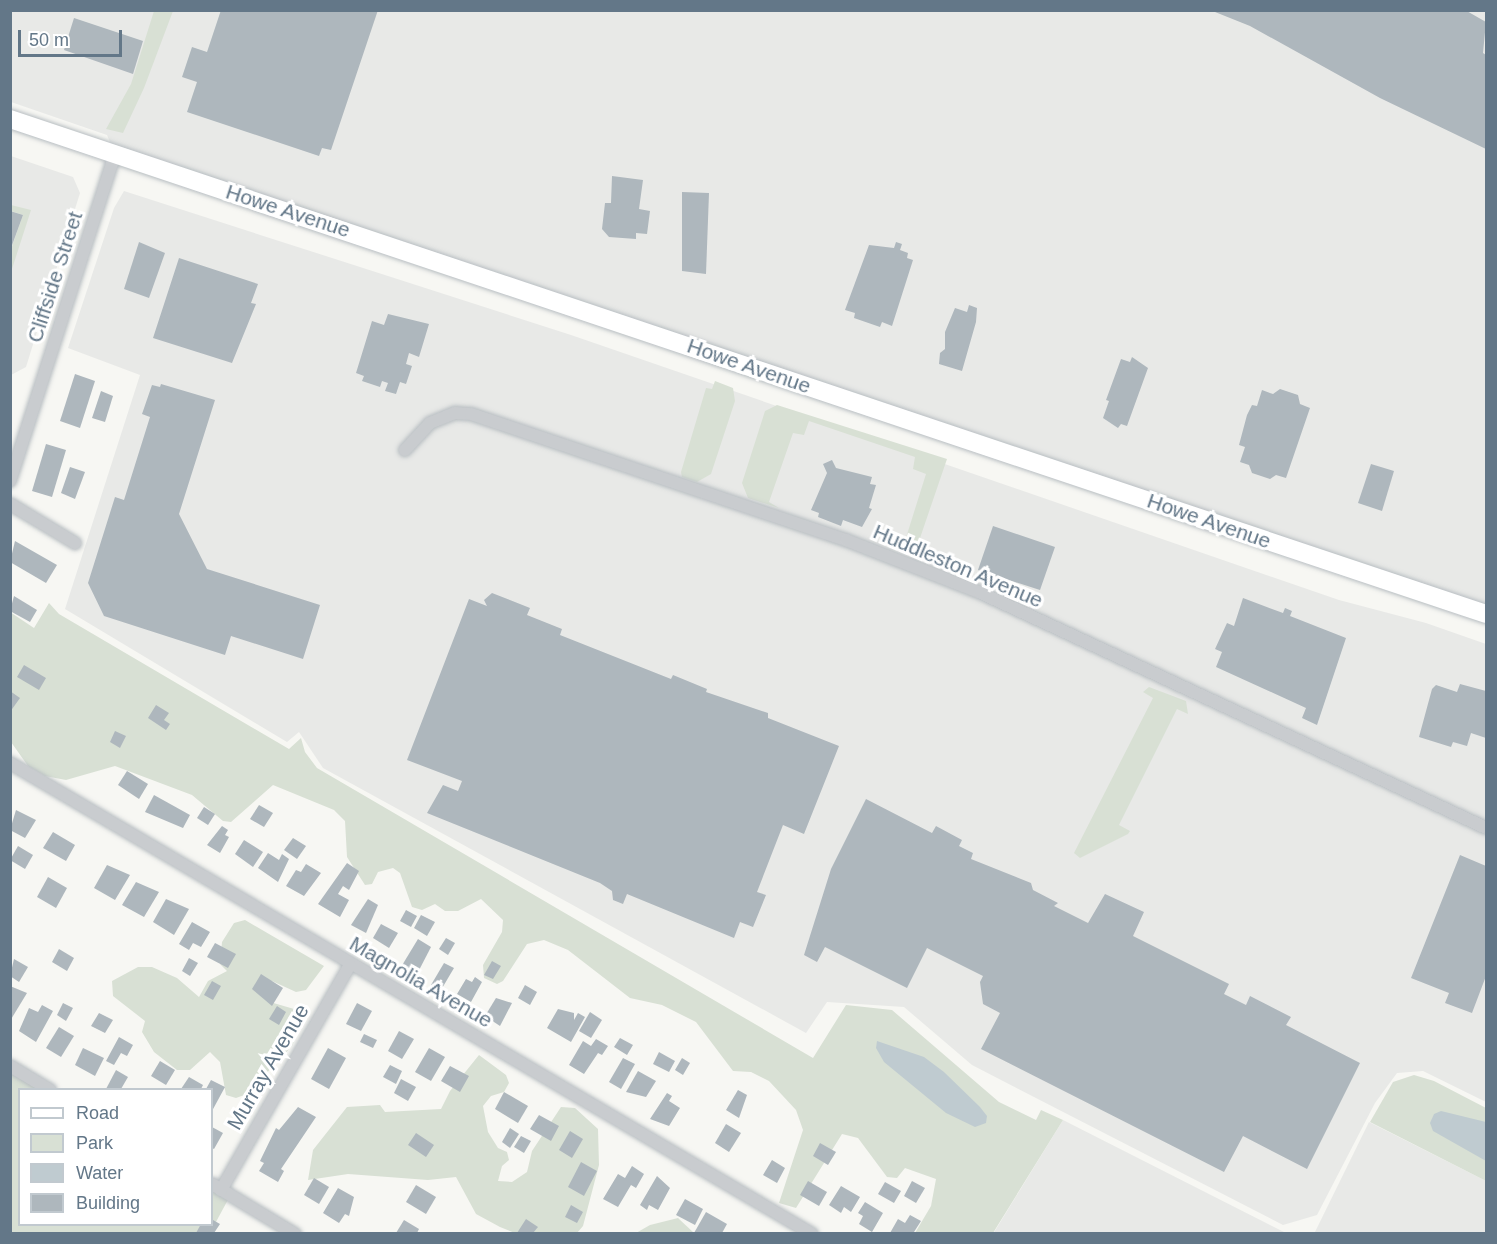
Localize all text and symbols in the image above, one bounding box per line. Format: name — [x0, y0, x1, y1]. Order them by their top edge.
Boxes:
scale bar — [21, 18, 124, 56]
text: 50 m — [29, 30, 69, 50]
street label: Howe Avenue — [222, 179, 354, 243]
street label: Cliffside Street — [22, 208, 88, 346]
street label: Howe Avenue — [683, 333, 815, 399]
street label: Howe Avenue — [1143, 488, 1275, 554]
street label: Huddleston Avenue — [869, 519, 1047, 613]
street label: Magnolia Avenue — [345, 931, 497, 1033]
street label: Murray Avenue — [222, 999, 314, 1135]
legend — [18, 1088, 213, 1226]
text: Road — [76, 1103, 119, 1123]
text: Park — [76, 1133, 113, 1153]
text: Water — [76, 1163, 123, 1183]
text: Building — [76, 1193, 140, 1213]

